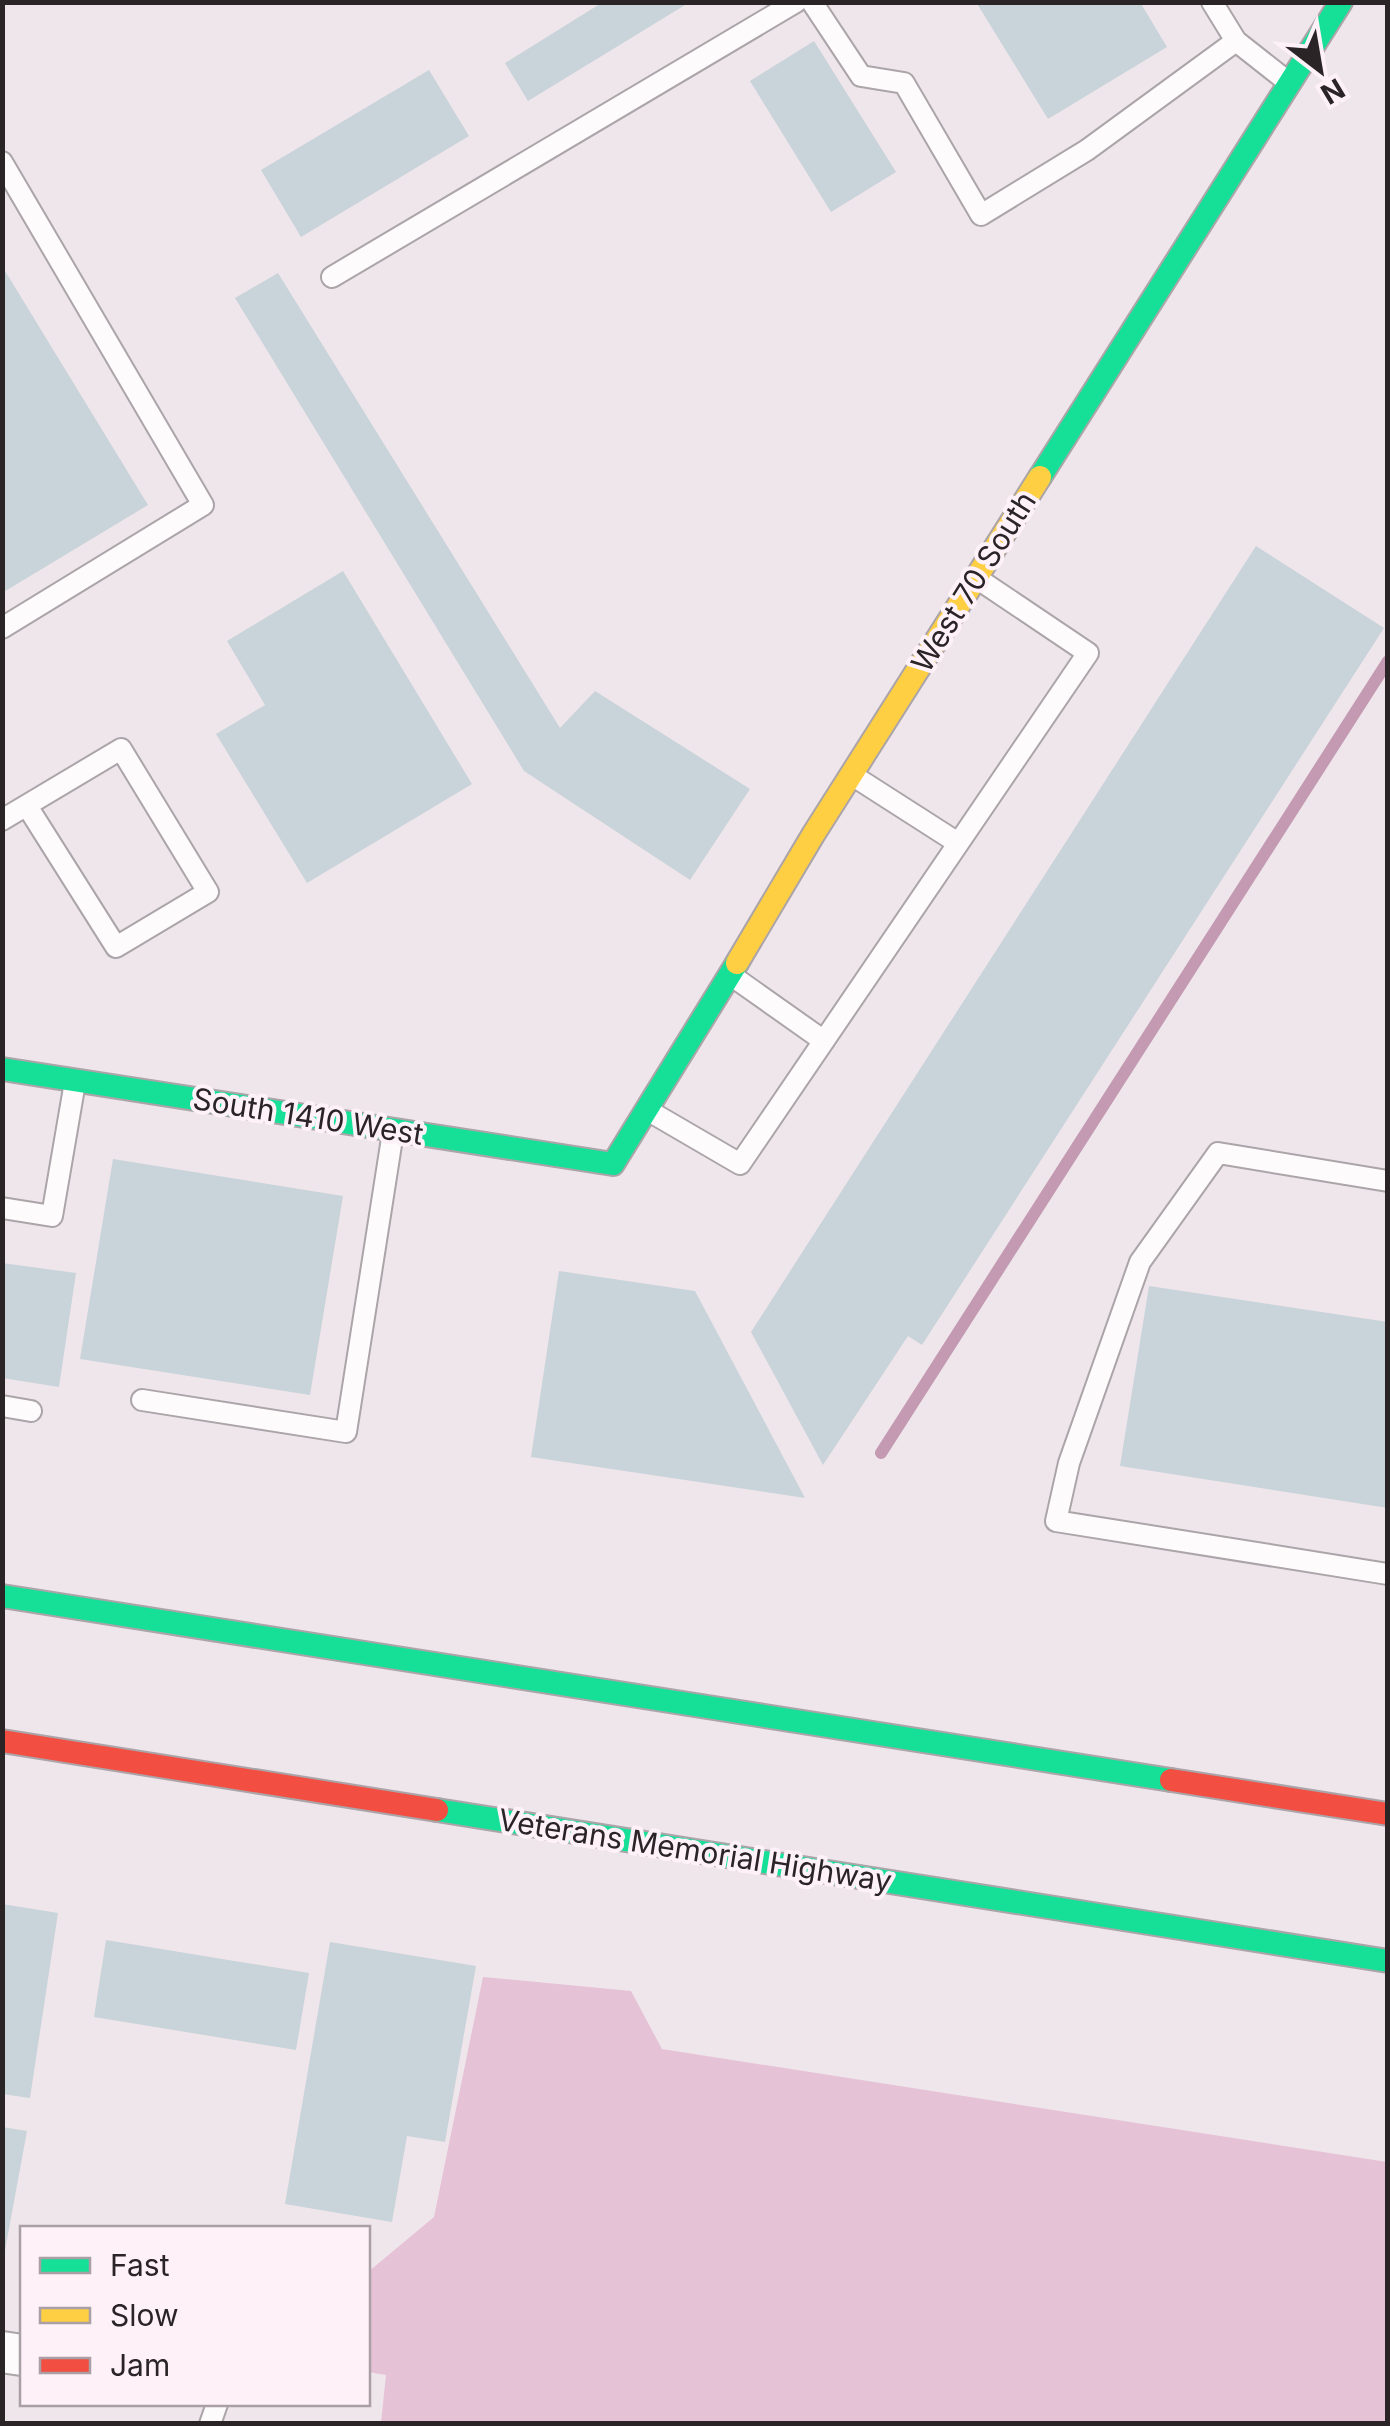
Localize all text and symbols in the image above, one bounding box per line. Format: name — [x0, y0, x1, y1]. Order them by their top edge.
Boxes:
north arrow — [1270, 20, 1370, 120]
text: N — [1315, 71, 1351, 111]
street label: West 70 South — [903, 485, 1043, 678]
street label: South 1410 West — [190, 1080, 426, 1152]
street label: Veterans Memorial Highway — [496, 1801, 895, 1899]
legend — [20, 2226, 370, 2406]
text: Fast — [110, 2247, 170, 2283]
text: Slow — [110, 2297, 179, 2333]
text: Jam — [110, 2347, 170, 2383]

